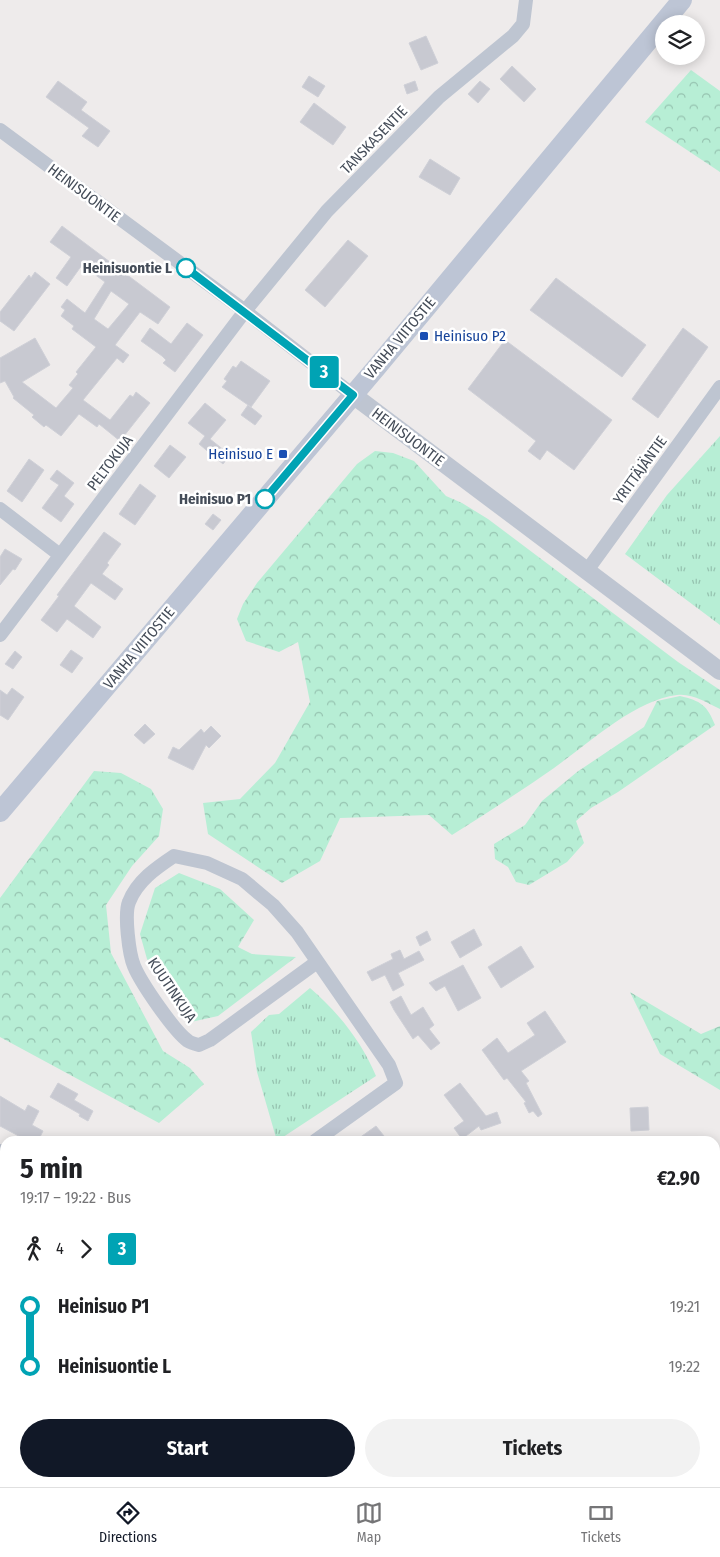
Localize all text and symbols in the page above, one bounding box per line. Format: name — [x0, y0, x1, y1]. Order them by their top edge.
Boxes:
map controls — [655, 15, 705, 65]
button: layers — [655, 15, 705, 65]
street label: TANSKASENTIE — [337, 102, 411, 178]
street label: HEINISUONTIE — [44, 160, 124, 226]
marker: Heinisuontie L — [176, 258, 196, 278]
place label: Heinisuontie L — [83, 259, 172, 277]
street label: VANHA VIITOSTIE — [361, 293, 439, 383]
place label: Heinisuo P2 — [434, 327, 506, 345]
marker: Heinisuo P2 — [418, 330, 430, 342]
line badge: 3 — [308, 356, 340, 388]
text: 3 — [320, 361, 328, 383]
street label: HEINISUONTIE — [368, 404, 448, 470]
street label: PELTOKUJA — [83, 432, 137, 494]
street label: YRITTÄJÄNTIE — [609, 433, 671, 507]
place label: Heinisuo E — [208, 445, 273, 463]
marker: Heinisuo E — [277, 448, 289, 460]
marker: Heinisuo P1 — [255, 489, 275, 509]
place label: Heinisuo P1 — [179, 490, 251, 508]
street label: VANHA VIITOSTIE — [100, 603, 178, 693]
street label: KUUTINKUJA — [144, 954, 200, 1026]
text: 5 min — [20, 1152, 83, 1185]
text: €2.90 — [657, 1167, 700, 1190]
text: 19:17 – 19:22 · Bus — [20, 1188, 131, 1207]
icon: walk — [20, 1235, 48, 1263]
icon: forward — [72, 1235, 100, 1263]
text: 3 — [118, 1238, 126, 1260]
text: 4 — [56, 1239, 64, 1258]
text: Heinisuo P1 — [58, 1295, 149, 1318]
text: 19:21 — [670, 1297, 700, 1316]
text: Heinisuontie L — [58, 1355, 171, 1378]
text: 19:22 — [668, 1357, 700, 1376]
button: Start — [20, 1419, 355, 1477]
button: Tickets — [365, 1419, 700, 1477]
tab: Directions — [99, 1499, 157, 1546]
tab: Map — [355, 1499, 383, 1546]
tab: Tickets — [581, 1499, 621, 1546]

